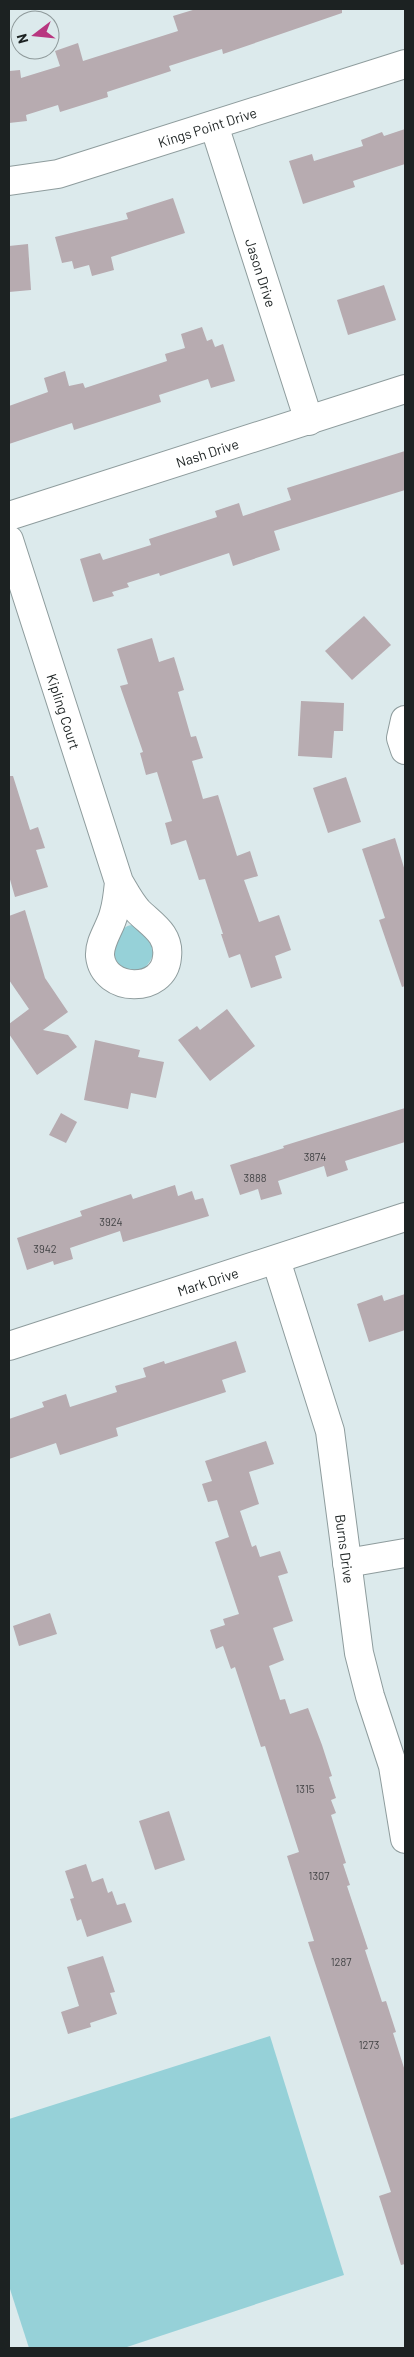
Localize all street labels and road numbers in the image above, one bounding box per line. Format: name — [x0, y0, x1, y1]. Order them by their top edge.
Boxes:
street label: Kings Point Drive — [156, 103, 259, 150]
street label: Jason Drive — [242, 236, 280, 309]
street label: Nash Drive — [174, 434, 241, 470]
street label: Kipling Court — [44, 671, 84, 751]
street label: Mark Drive — [175, 1263, 240, 1299]
street label: Burns Drive — [332, 1513, 358, 1584]

